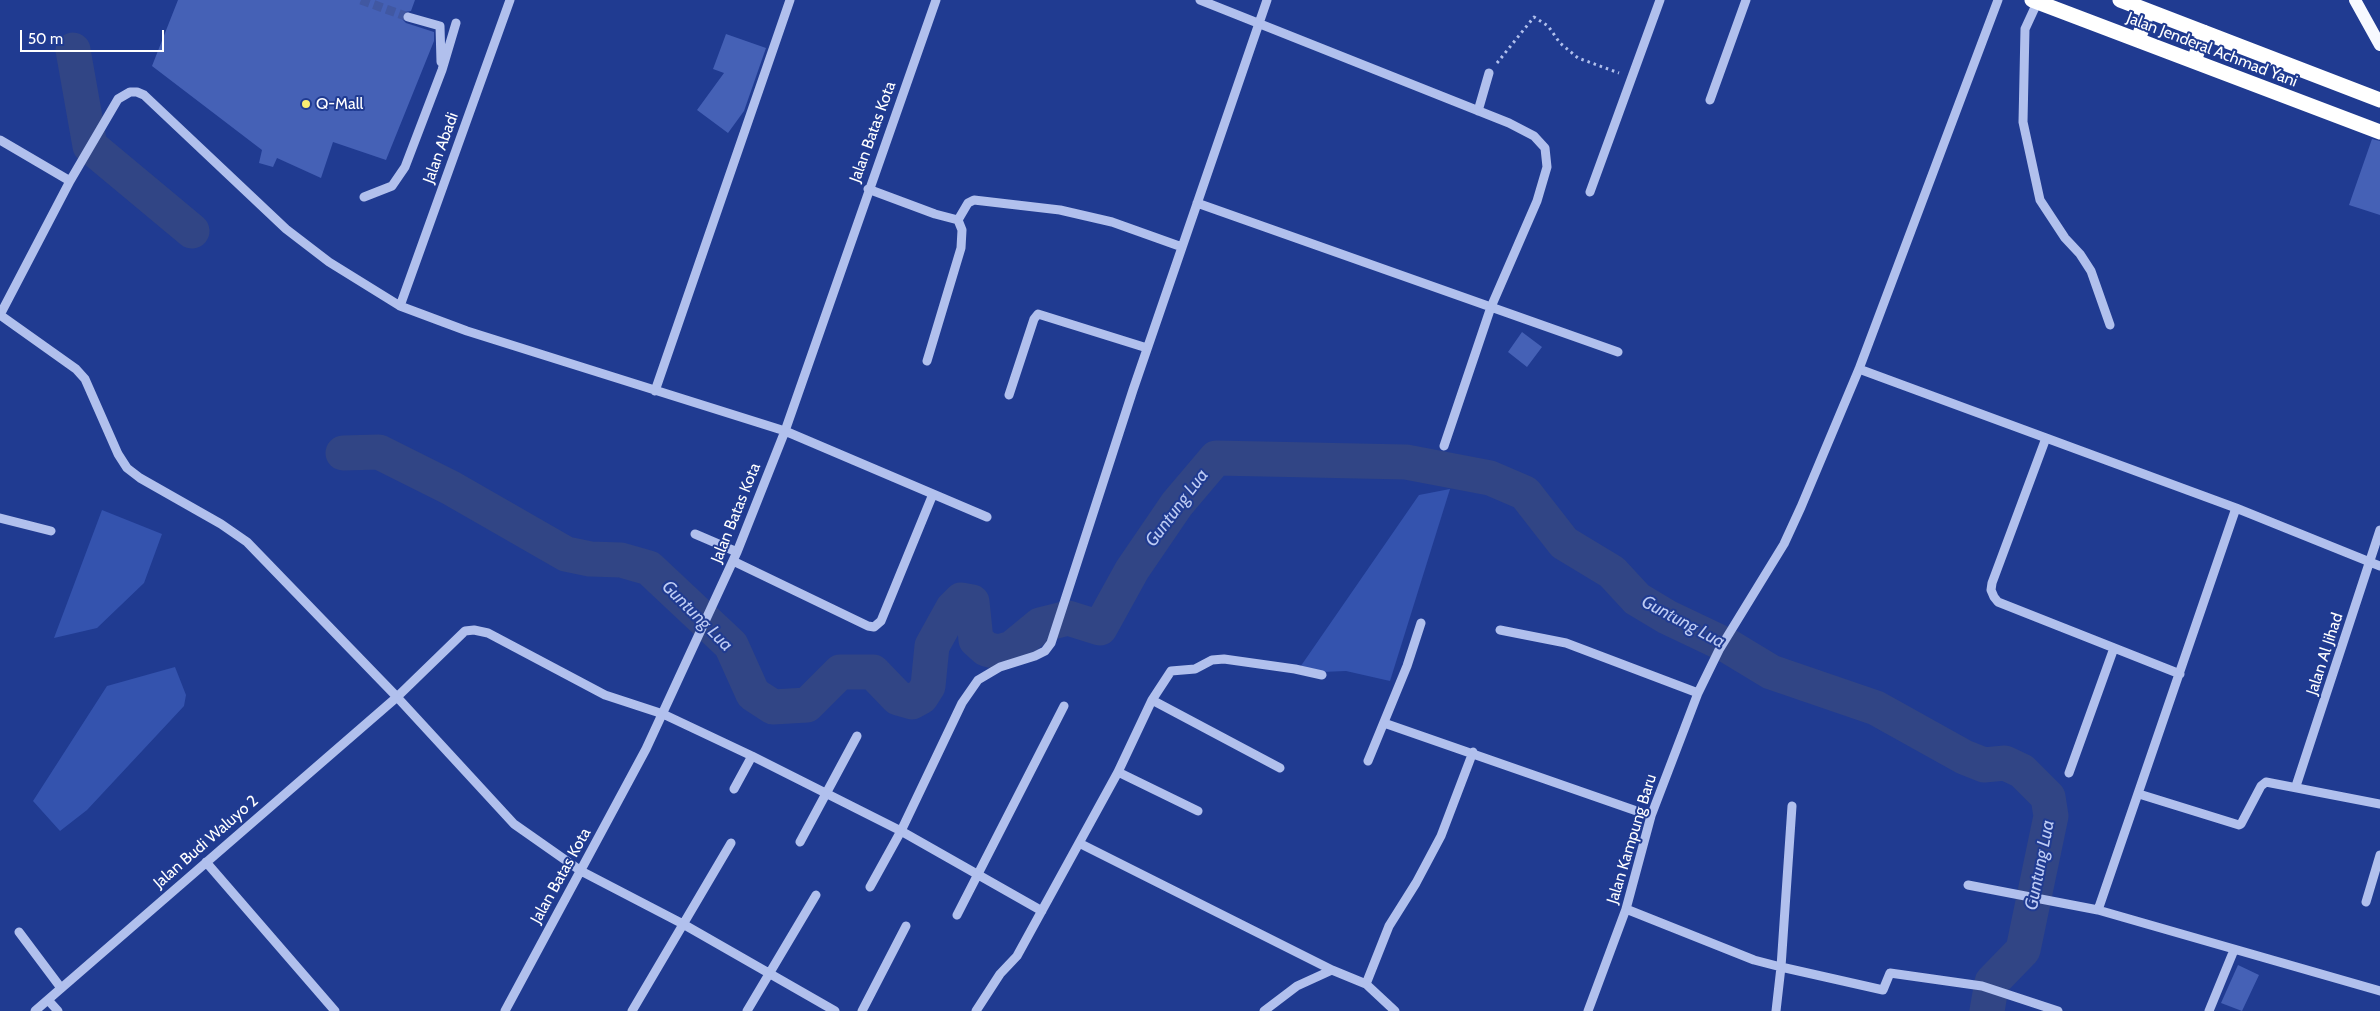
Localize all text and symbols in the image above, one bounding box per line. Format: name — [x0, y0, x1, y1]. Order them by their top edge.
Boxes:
street label: Jalan Jenderal Achmad Yani — [2124, 9, 2300, 91]
scale bar — [22, 20, 166, 52]
text: 50 m — [28, 30, 63, 48]
street label: Jalan Batas Kota — [846, 79, 900, 185]
place label: Q-Mall — [316, 94, 363, 114]
marker: Q-Mall — [300, 98, 312, 110]
street label: Jalan Abadi — [419, 110, 463, 186]
street label: Jalan Batas Kota — [707, 460, 765, 566]
water label: Guntung Lua — [1141, 465, 1213, 551]
water label: Guntung Lua — [657, 576, 737, 656]
water label: Guntung Lua — [1638, 591, 1728, 653]
street label: Jalan Al Jihad — [2303, 610, 2347, 698]
street label: Jalan Kampung Baru — [1603, 772, 1661, 906]
street label: Jalan Budi Waluyo 2 — [150, 791, 262, 893]
water label: Guntung Lua — [2021, 818, 2059, 912]
street label: Jalan Batas Kota — [527, 825, 595, 927]

